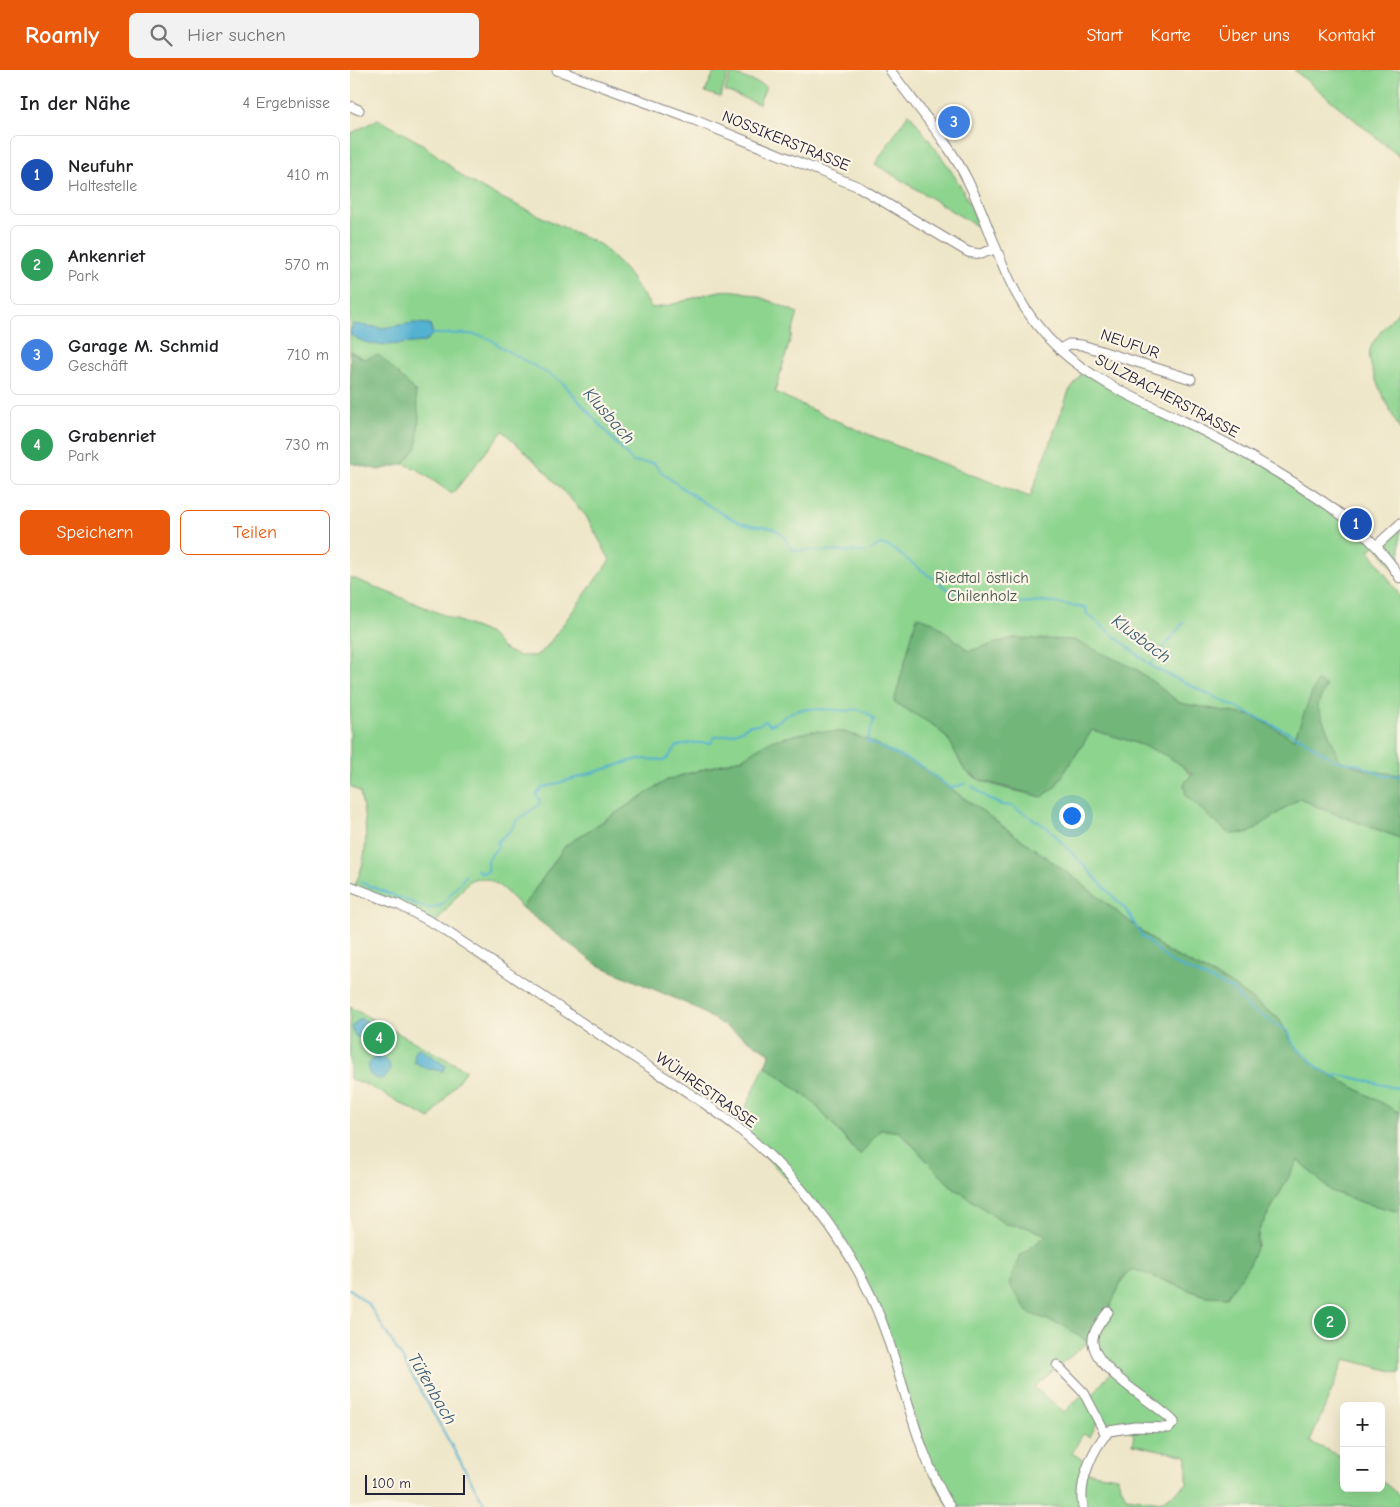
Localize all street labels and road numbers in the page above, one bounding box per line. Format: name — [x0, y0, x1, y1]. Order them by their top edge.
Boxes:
street label: NOSSIKERSTRASSE — [719, 107, 853, 175]
street label: NEUFUR — [1098, 326, 1162, 363]
street label: SULZBACHERSTRASSE — [1092, 350, 1242, 442]
street label: WÜHRESTRASSE — [652, 1048, 760, 1132]

